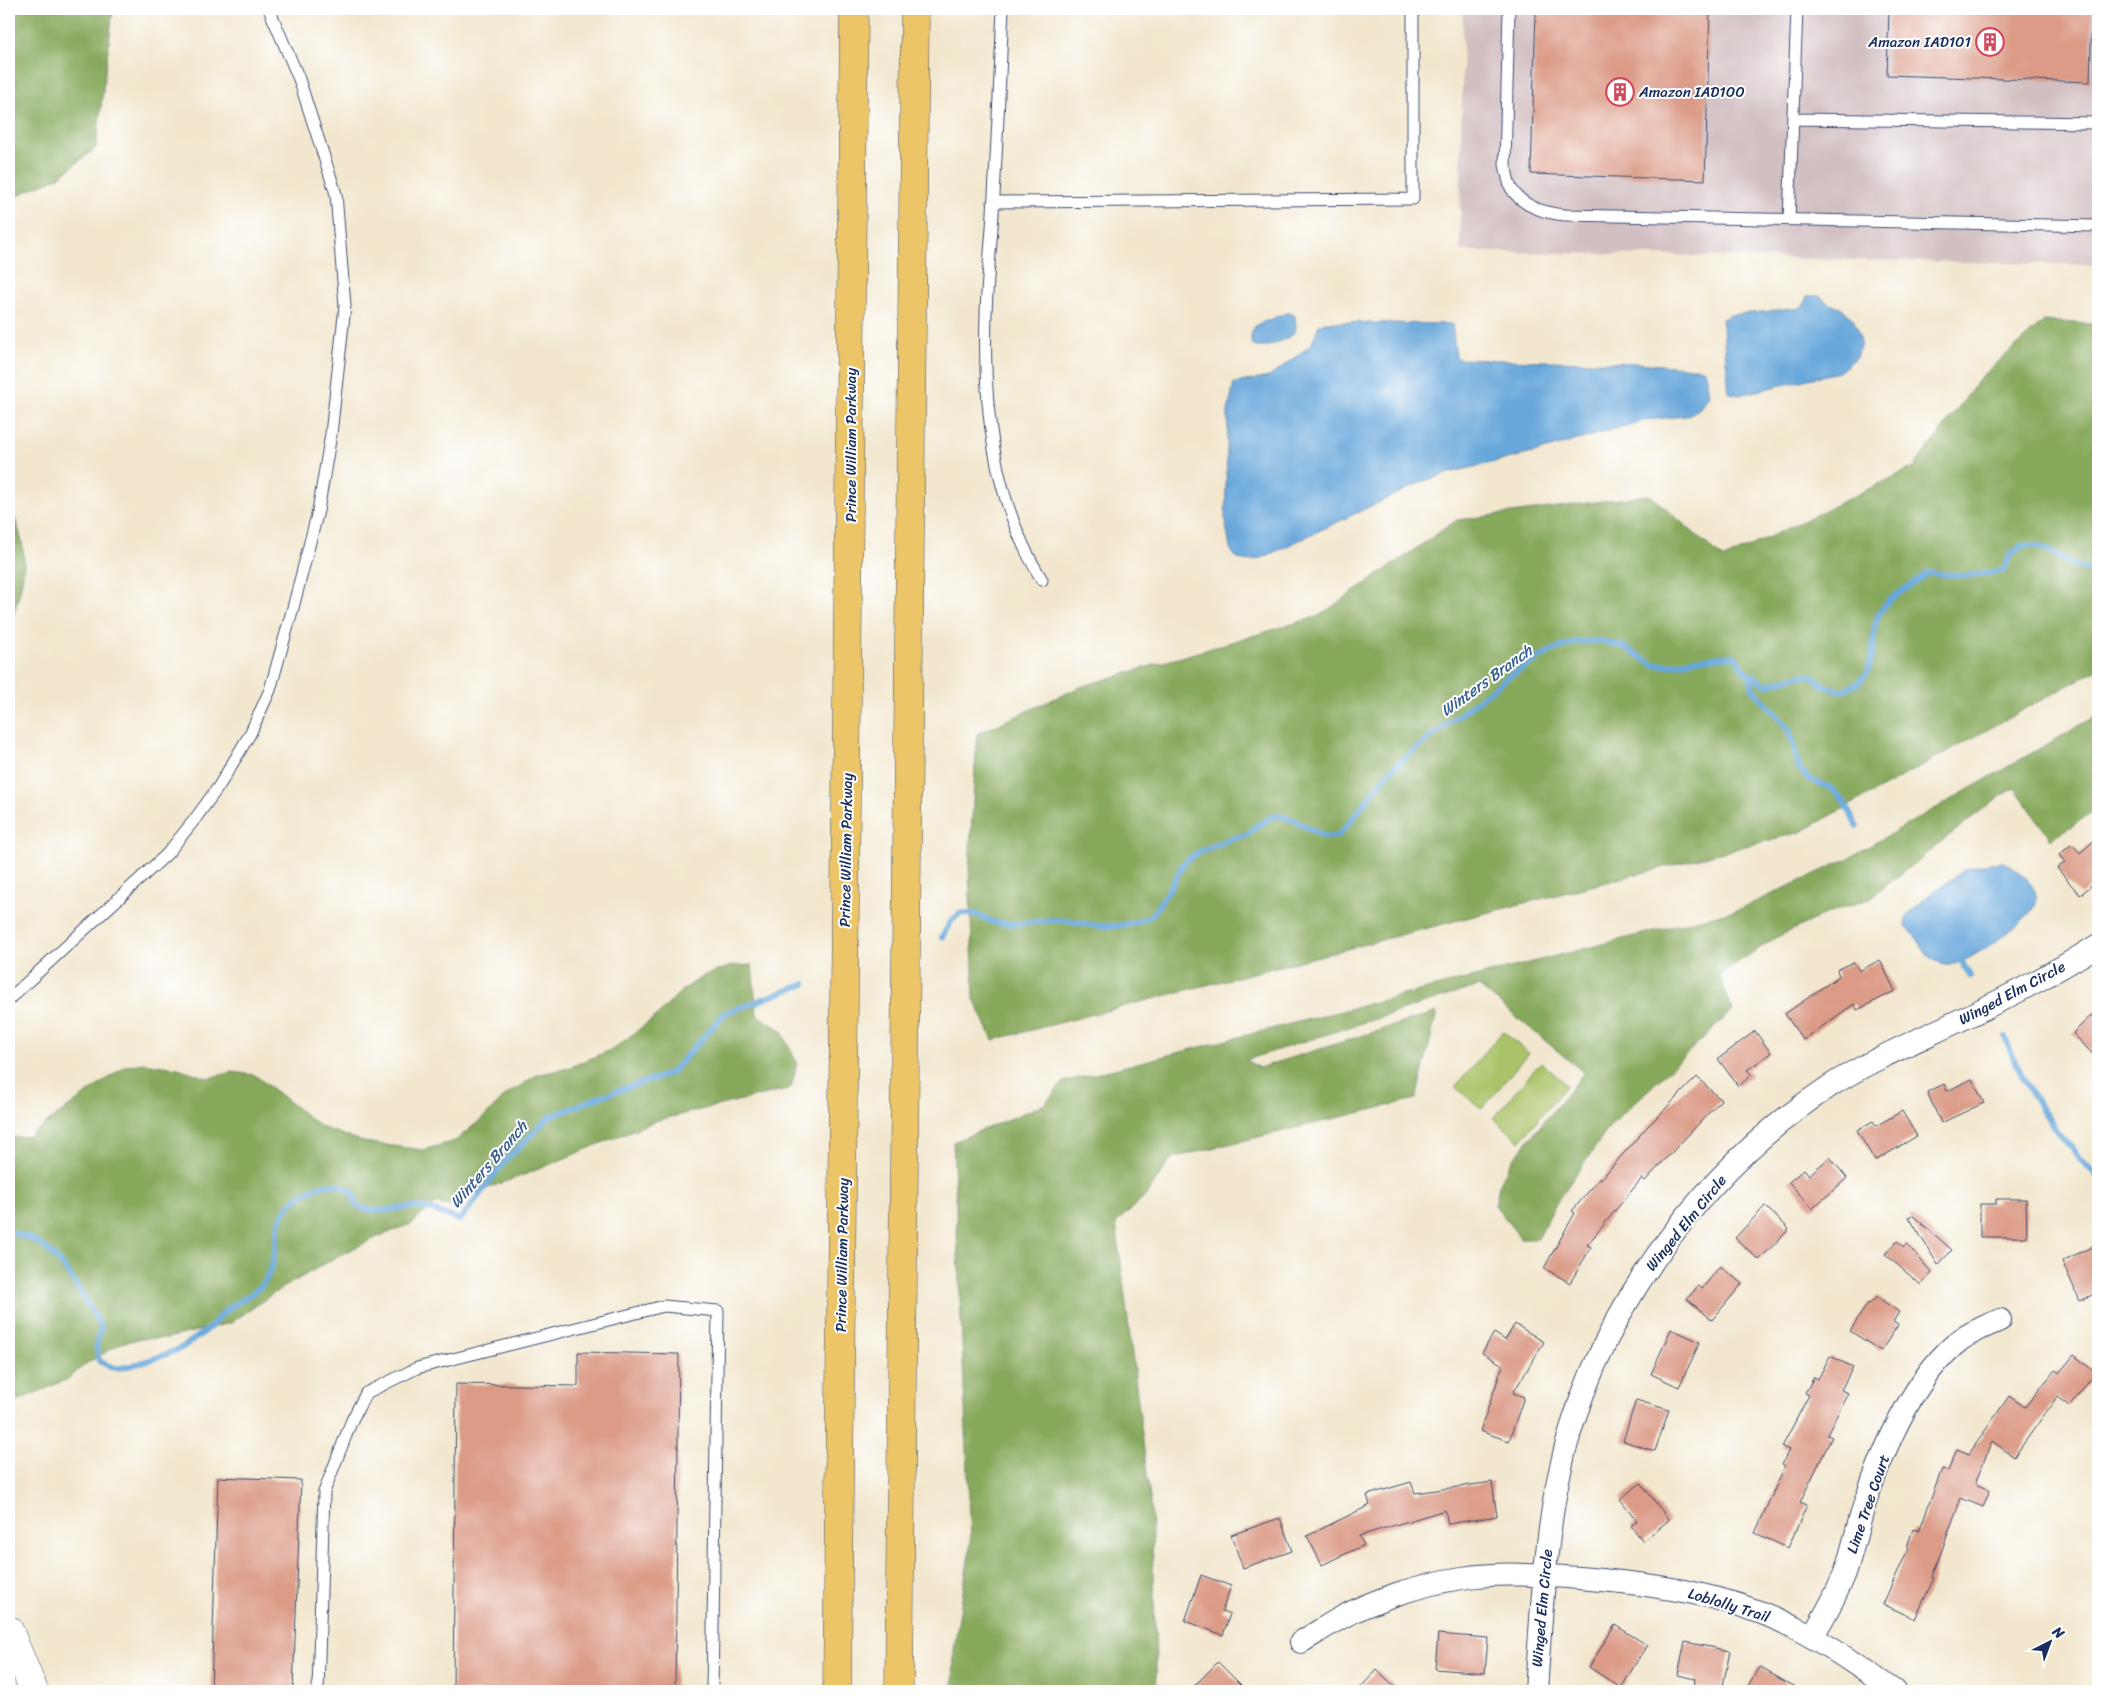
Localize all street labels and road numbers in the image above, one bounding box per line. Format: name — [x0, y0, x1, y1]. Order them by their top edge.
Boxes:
street label: Prince William Parkway — [838, 368, 864, 522]
street label: Prince William Parkway — [832, 772, 860, 927]
street label: Winged Elm Circle — [1954, 954, 2070, 1032]
street label: Winged Elm Circle — [1639, 1169, 1733, 1277]
street label: Prince William Parkway — [828, 1177, 856, 1332]
street label: Lime Tree Court — [1839, 1451, 1897, 1557]
street label: Winged Elm Circle — [1524, 1548, 1560, 1668]
street label: Loblolly Trail — [1685, 1580, 1774, 1630]

